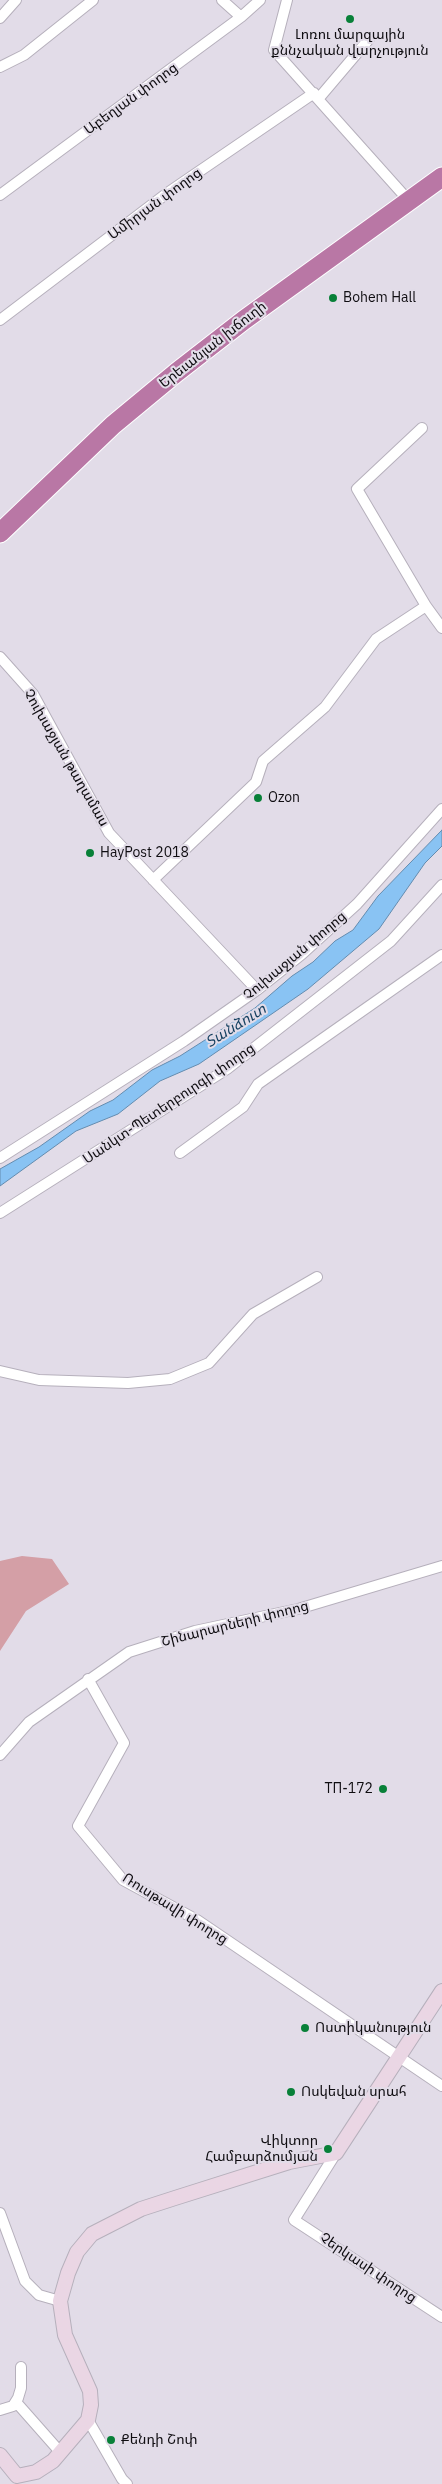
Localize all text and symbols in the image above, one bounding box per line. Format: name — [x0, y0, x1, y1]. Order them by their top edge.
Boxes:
marker: Լոռու մարզային քննչական վարչություն — [344, 13, 356, 25]
place label: Լոռու մարզային քննչական վարչություն — [271, 27, 429, 59]
street label: Աբեղյան փողոց — [81, 59, 181, 139]
street label: Ամիրյան փողոց — [105, 164, 205, 244]
place label: Bohem Hall — [343, 290, 416, 306]
marker: Bohem Hall — [327, 292, 339, 304]
street label: Երեւանյան խճուղի — [156, 298, 270, 392]
street label: Չուխաջյան թաղամաս — [20, 686, 112, 830]
place label: Ozon — [268, 790, 300, 806]
marker: Ozon — [252, 792, 264, 804]
place label: HayPost 2018 — [100, 845, 189, 861]
marker: HayPost 2018 — [84, 847, 96, 859]
street label: Չուխաջյան փողոց — [240, 908, 350, 1004]
water label: Տանձուտ — [202, 1000, 270, 1052]
street label: Սանկտ-Պետերբուրգի փողոց — [80, 1040, 258, 1168]
street label: Շինարարների փողոց — [160, 1598, 310, 1650]
place label: ТП-172 — [325, 1781, 373, 1797]
marker: ТП-172 — [377, 1783, 389, 1795]
street label: Ռուսթավի փողոց — [119, 1870, 231, 1948]
place label: Ոստիկանություն — [315, 2020, 431, 2036]
marker: Ոստիկանություն — [299, 2022, 311, 2034]
place label: Ոսկեվան սրահ — [301, 2084, 407, 2100]
marker: Ոսկեվան սրահ — [285, 2086, 297, 2098]
place label: Վիկտոր Համբարձումյան — [205, 2133, 318, 2166]
marker: Վիկտոր Համբարձումյան — [322, 2143, 334, 2155]
street label: Չերկասի փողոց — [316, 2229, 420, 2307]
place label: Քենդի Շոփ — [121, 2432, 198, 2448]
marker: Քենդի Շոփ — [105, 2434, 117, 2446]

